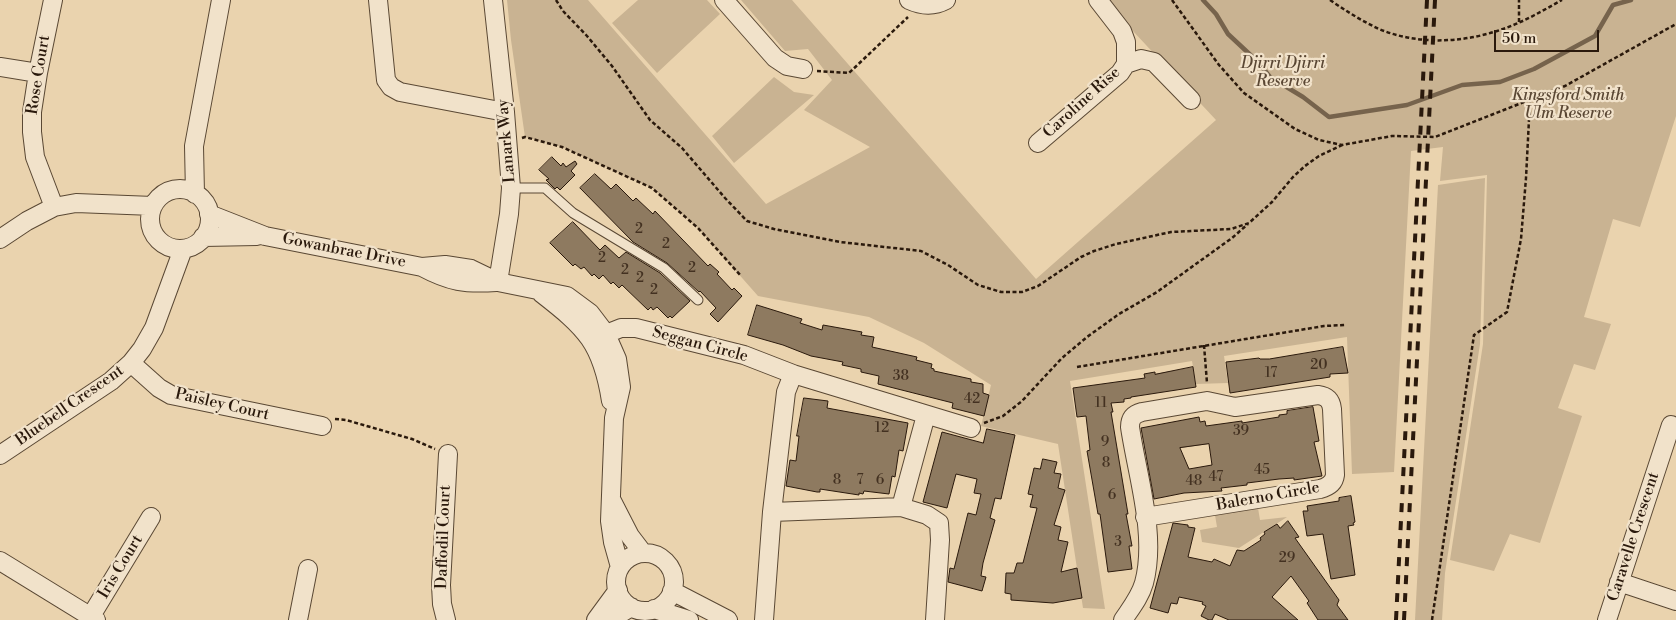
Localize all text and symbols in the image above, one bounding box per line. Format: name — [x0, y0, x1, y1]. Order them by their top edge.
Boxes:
scale bar — [1496, 20, 1601, 52]
text: 50 m — [1502, 29, 1536, 48]
street label: Rose Court — [23, 34, 55, 116]
park label: Djirri Djirri Reserve — [1241, 54, 1325, 92]
street label: Caroline Rise — [1039, 63, 1125, 143]
park label: Kingsford Smith Ulm Reserve — [1512, 86, 1624, 124]
street label: Lanark Way — [494, 98, 520, 184]
house number: 2 — [635, 222, 643, 238]
street label: Gowanbrae Drive — [281, 230, 407, 272]
house number: 2 — [662, 237, 670, 253]
house number: 2 — [598, 251, 606, 267]
house number: 2 — [688, 261, 696, 277]
house number: 2 — [621, 263, 629, 279]
house number: 2 — [636, 271, 644, 287]
house number: 2 — [650, 283, 658, 299]
street label: Seggan Circle — [650, 323, 750, 367]
house number: 20 — [1310, 358, 1328, 374]
street label: Bluebell Crescent — [12, 362, 128, 450]
house number: 17 — [1265, 366, 1277, 382]
house number: 38 — [893, 369, 909, 385]
street label: Paisley Court — [173, 385, 271, 425]
house number: 42 — [964, 392, 980, 408]
house number: 11 — [1095, 396, 1107, 412]
house number: 12 — [875, 421, 889, 437]
house number: 39 — [1233, 424, 1249, 440]
house number: 9 — [1101, 435, 1109, 451]
house number: 8 — [1102, 456, 1110, 472]
house number: 45 — [1254, 463, 1270, 479]
house number: 47 — [1209, 470, 1223, 486]
street label: Caravelle Crescent — [1604, 470, 1664, 604]
house number: 8 — [833, 473, 841, 489]
house number: 7 — [856, 473, 864, 489]
house number: 6 — [876, 473, 884, 489]
house number: 48 — [1186, 474, 1202, 490]
street label: Balerno Circle — [1215, 478, 1321, 516]
street label: Daffodil Court — [433, 485, 455, 589]
house number: 6 — [1108, 488, 1116, 504]
street label: Iris Court — [94, 532, 148, 602]
house number: 3 — [1114, 535, 1122, 551]
house number: 29 — [1279, 551, 1295, 567]

